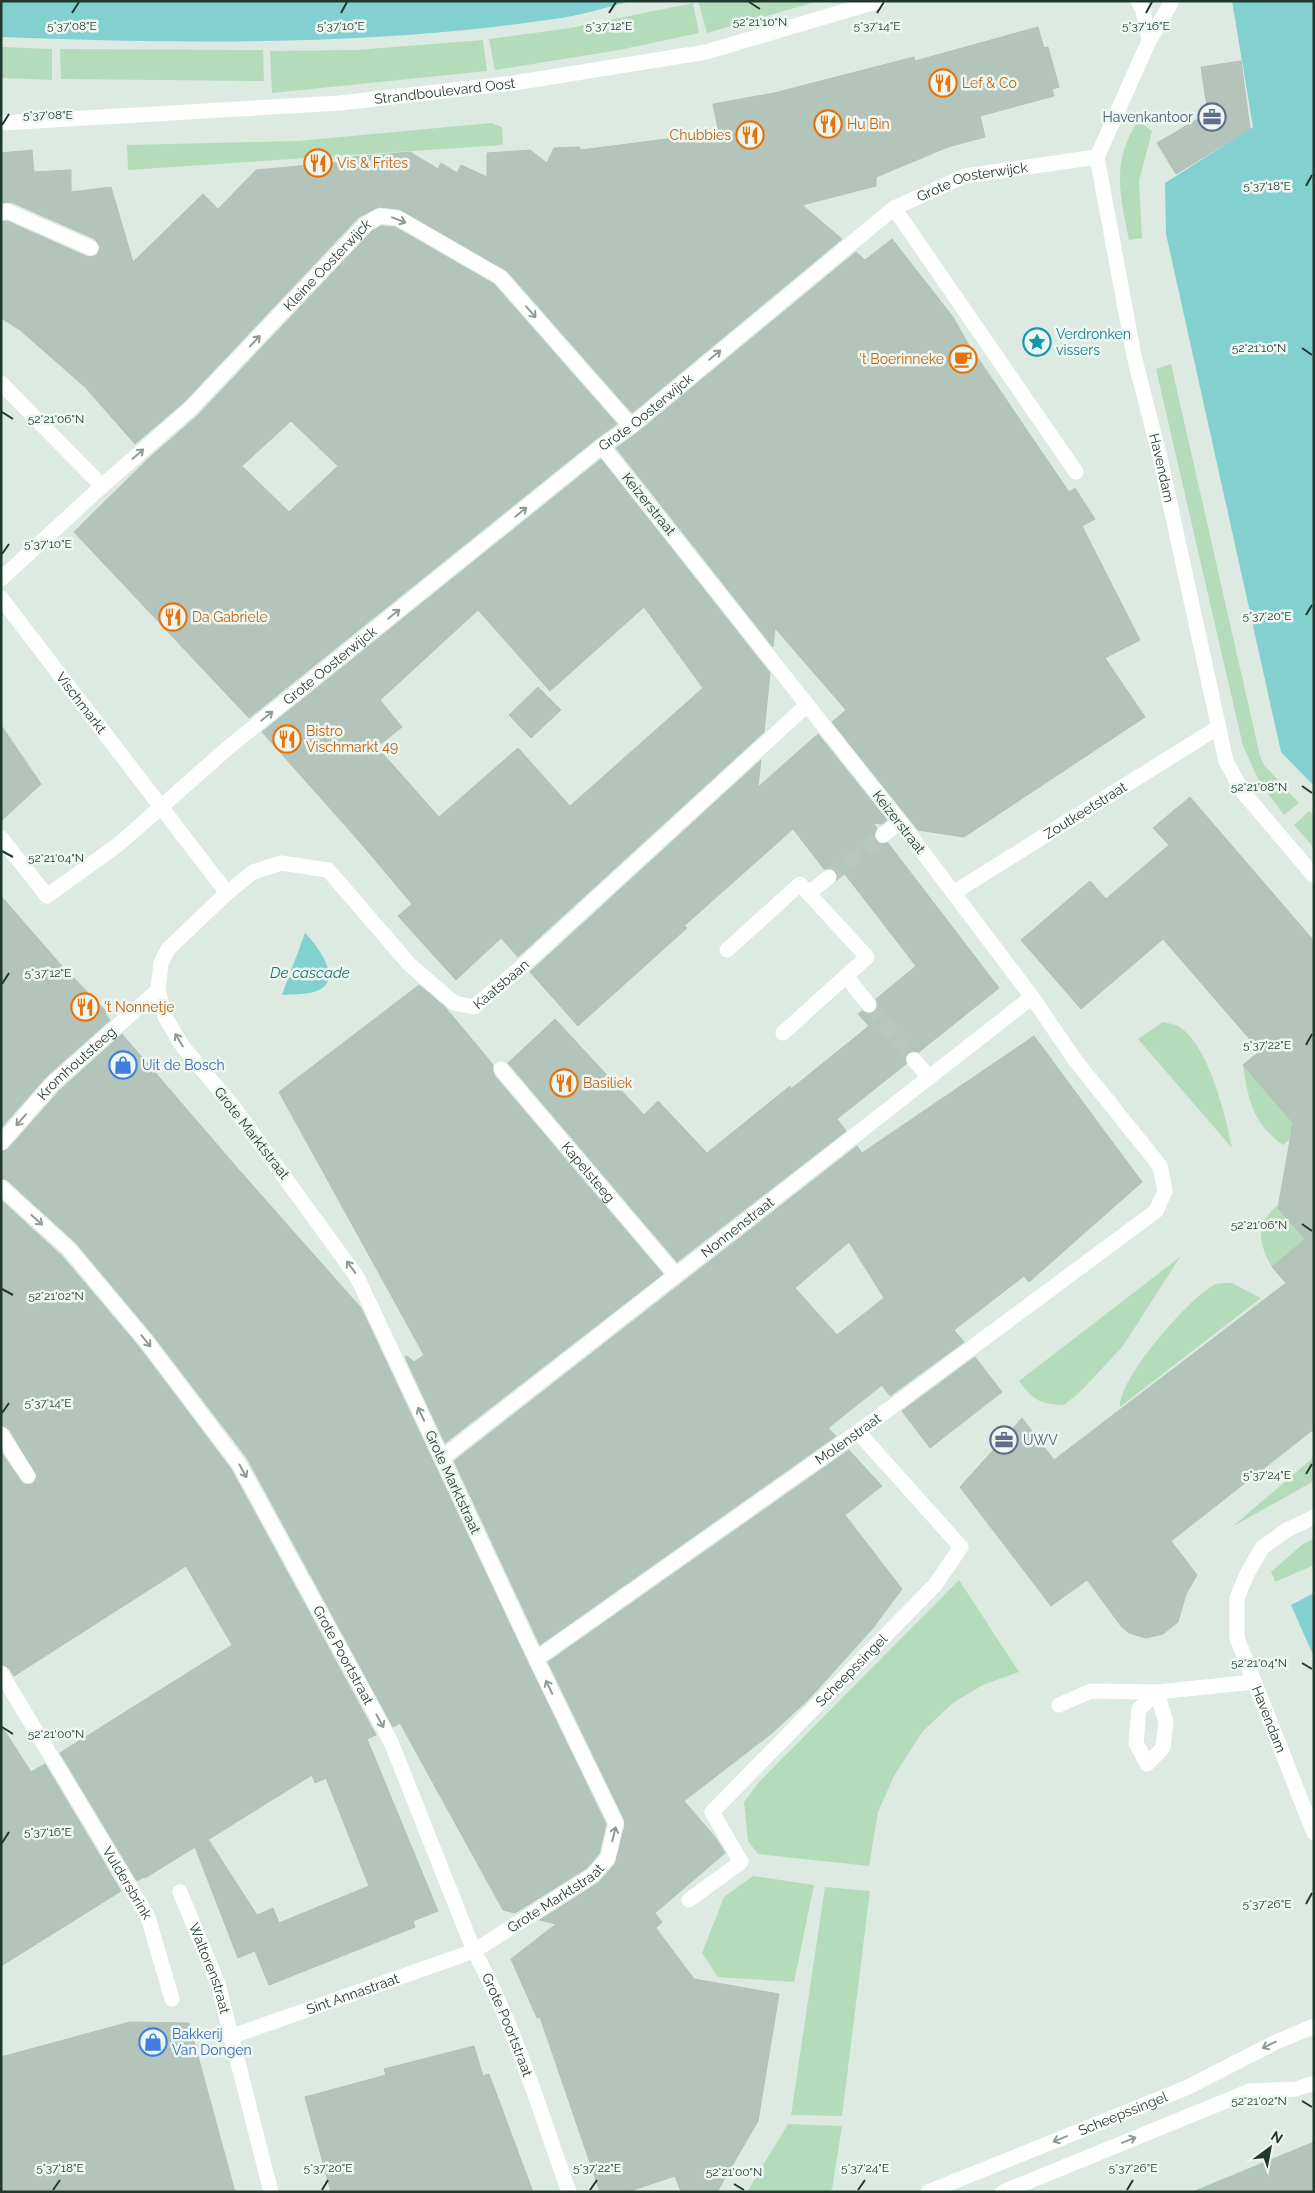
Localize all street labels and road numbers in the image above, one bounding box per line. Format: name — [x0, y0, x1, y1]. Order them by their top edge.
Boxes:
street label: Strandboulevard Oost — [373, 75, 516, 107]
street label: Grote Oosterwijck — [914, 159, 1029, 205]
street label: Kleine Oosterwijck — [280, 215, 374, 314]
street label: Grote Oosterwijck — [595, 370, 696, 454]
street label: Havendam — [1146, 432, 1177, 504]
street label: Keizerstraat — [619, 469, 679, 539]
street label: Grote Oosterwijck — [280, 623, 380, 708]
street label: Vischmarkt — [53, 669, 110, 737]
street label: Zoutkeetstraat — [1041, 778, 1130, 842]
street label: Keizerstraat — [869, 787, 929, 857]
street label: Kaatsbaan — [470, 956, 532, 1012]
street label: Kromhoutsteeg — [34, 1023, 119, 1103]
street label: Grote Marktstraat — [211, 1084, 293, 1182]
street label: Kapelsteeg — [558, 1139, 618, 1205]
street label: Nonnenstraat — [698, 1194, 777, 1261]
street label: Molenstraat — [812, 1410, 884, 1468]
street label: Grote Marktstraat — [422, 1428, 484, 1537]
street label: Grote Poortstraat — [310, 1603, 377, 1708]
street label: Scheepssingel — [812, 1631, 890, 1710]
street label: Havendam — [1249, 1683, 1289, 1755]
street label: Vuldersbrink — [99, 1844, 156, 1923]
street label: Grote Marktstraat — [504, 1860, 607, 1936]
street label: Waltorenstraat — [186, 1921, 233, 2016]
street label: Sint Annastraat — [304, 1970, 401, 2017]
street label: Grote Poortstraat — [479, 1970, 536, 2079]
street label: Scheepssingel — [1076, 2088, 1170, 2139]

